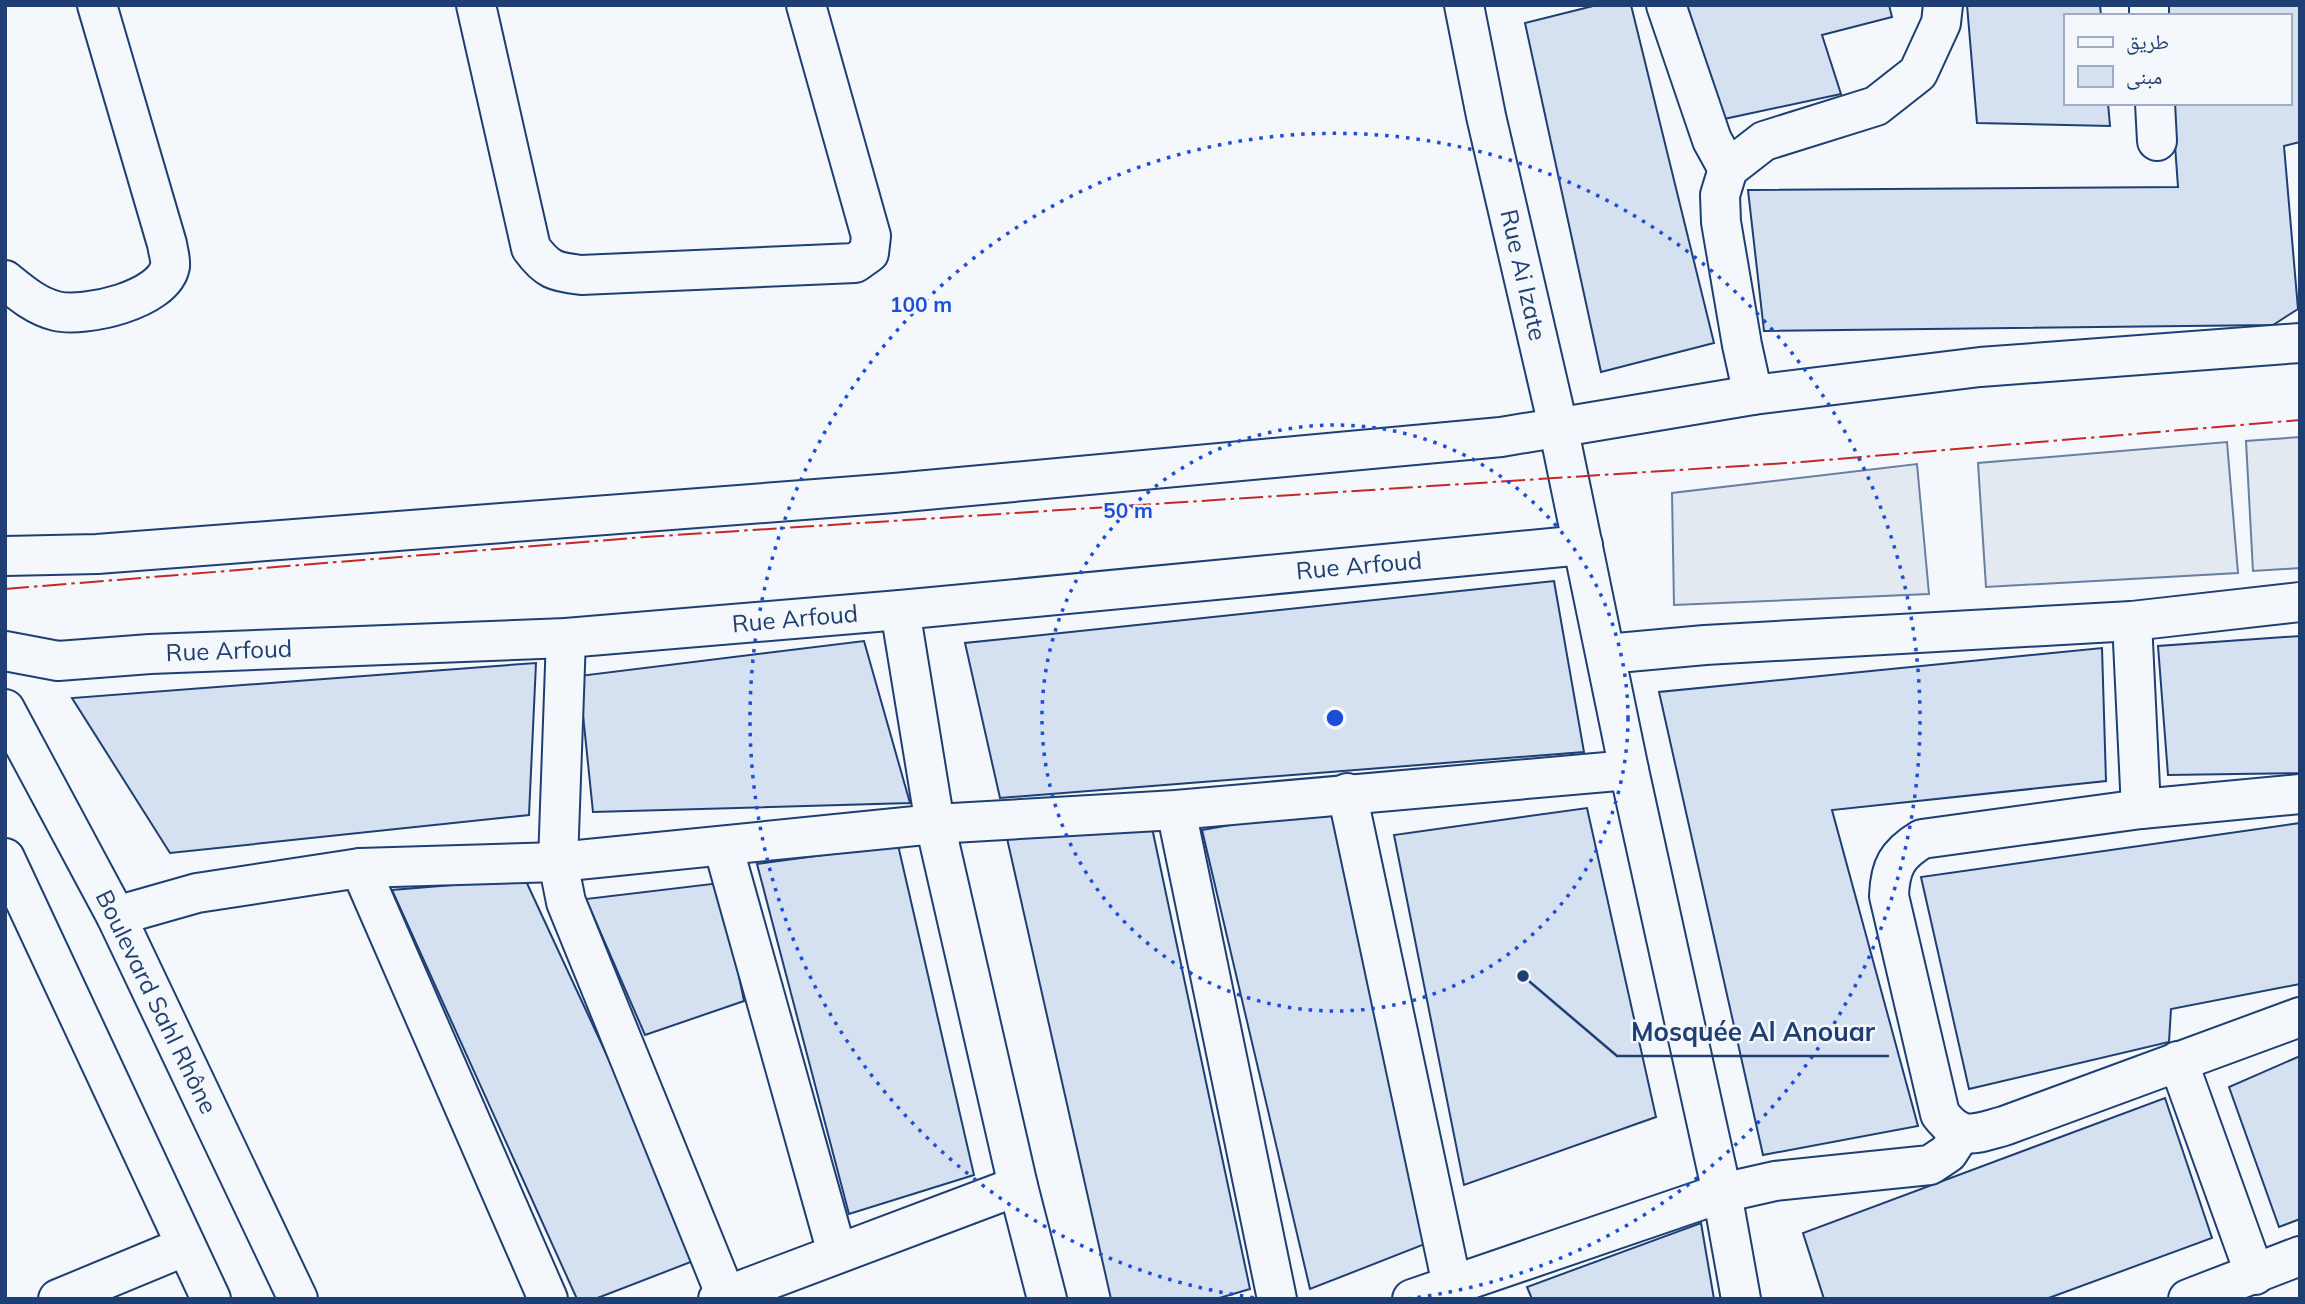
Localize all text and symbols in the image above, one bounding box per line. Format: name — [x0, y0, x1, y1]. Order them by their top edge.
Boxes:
legend — [2064, 14, 2291, 105]
text: طريق — [2126, 28, 2169, 55]
text: مبنى — [2126, 63, 2162, 90]
street label: Rue Ai Izate — [1494, 206, 1554, 343]
text: 100 m — [890, 291, 952, 317]
text: 50 m — [1103, 497, 1153, 523]
street label: Rue Arfoud — [1295, 545, 1423, 585]
street label: Rue Arfoud — [731, 598, 859, 638]
street label: Rue Arfoud — [165, 633, 293, 667]
centre of rings — [1323, 706, 1347, 730]
street label: Boulevard Sahl Rhône — [90, 885, 224, 1118]
callout: Mosquée Al Anouar — [1617, 1009, 1889, 1056]
text: Mosquée Al Anouar — [1631, 1015, 1876, 1048]

